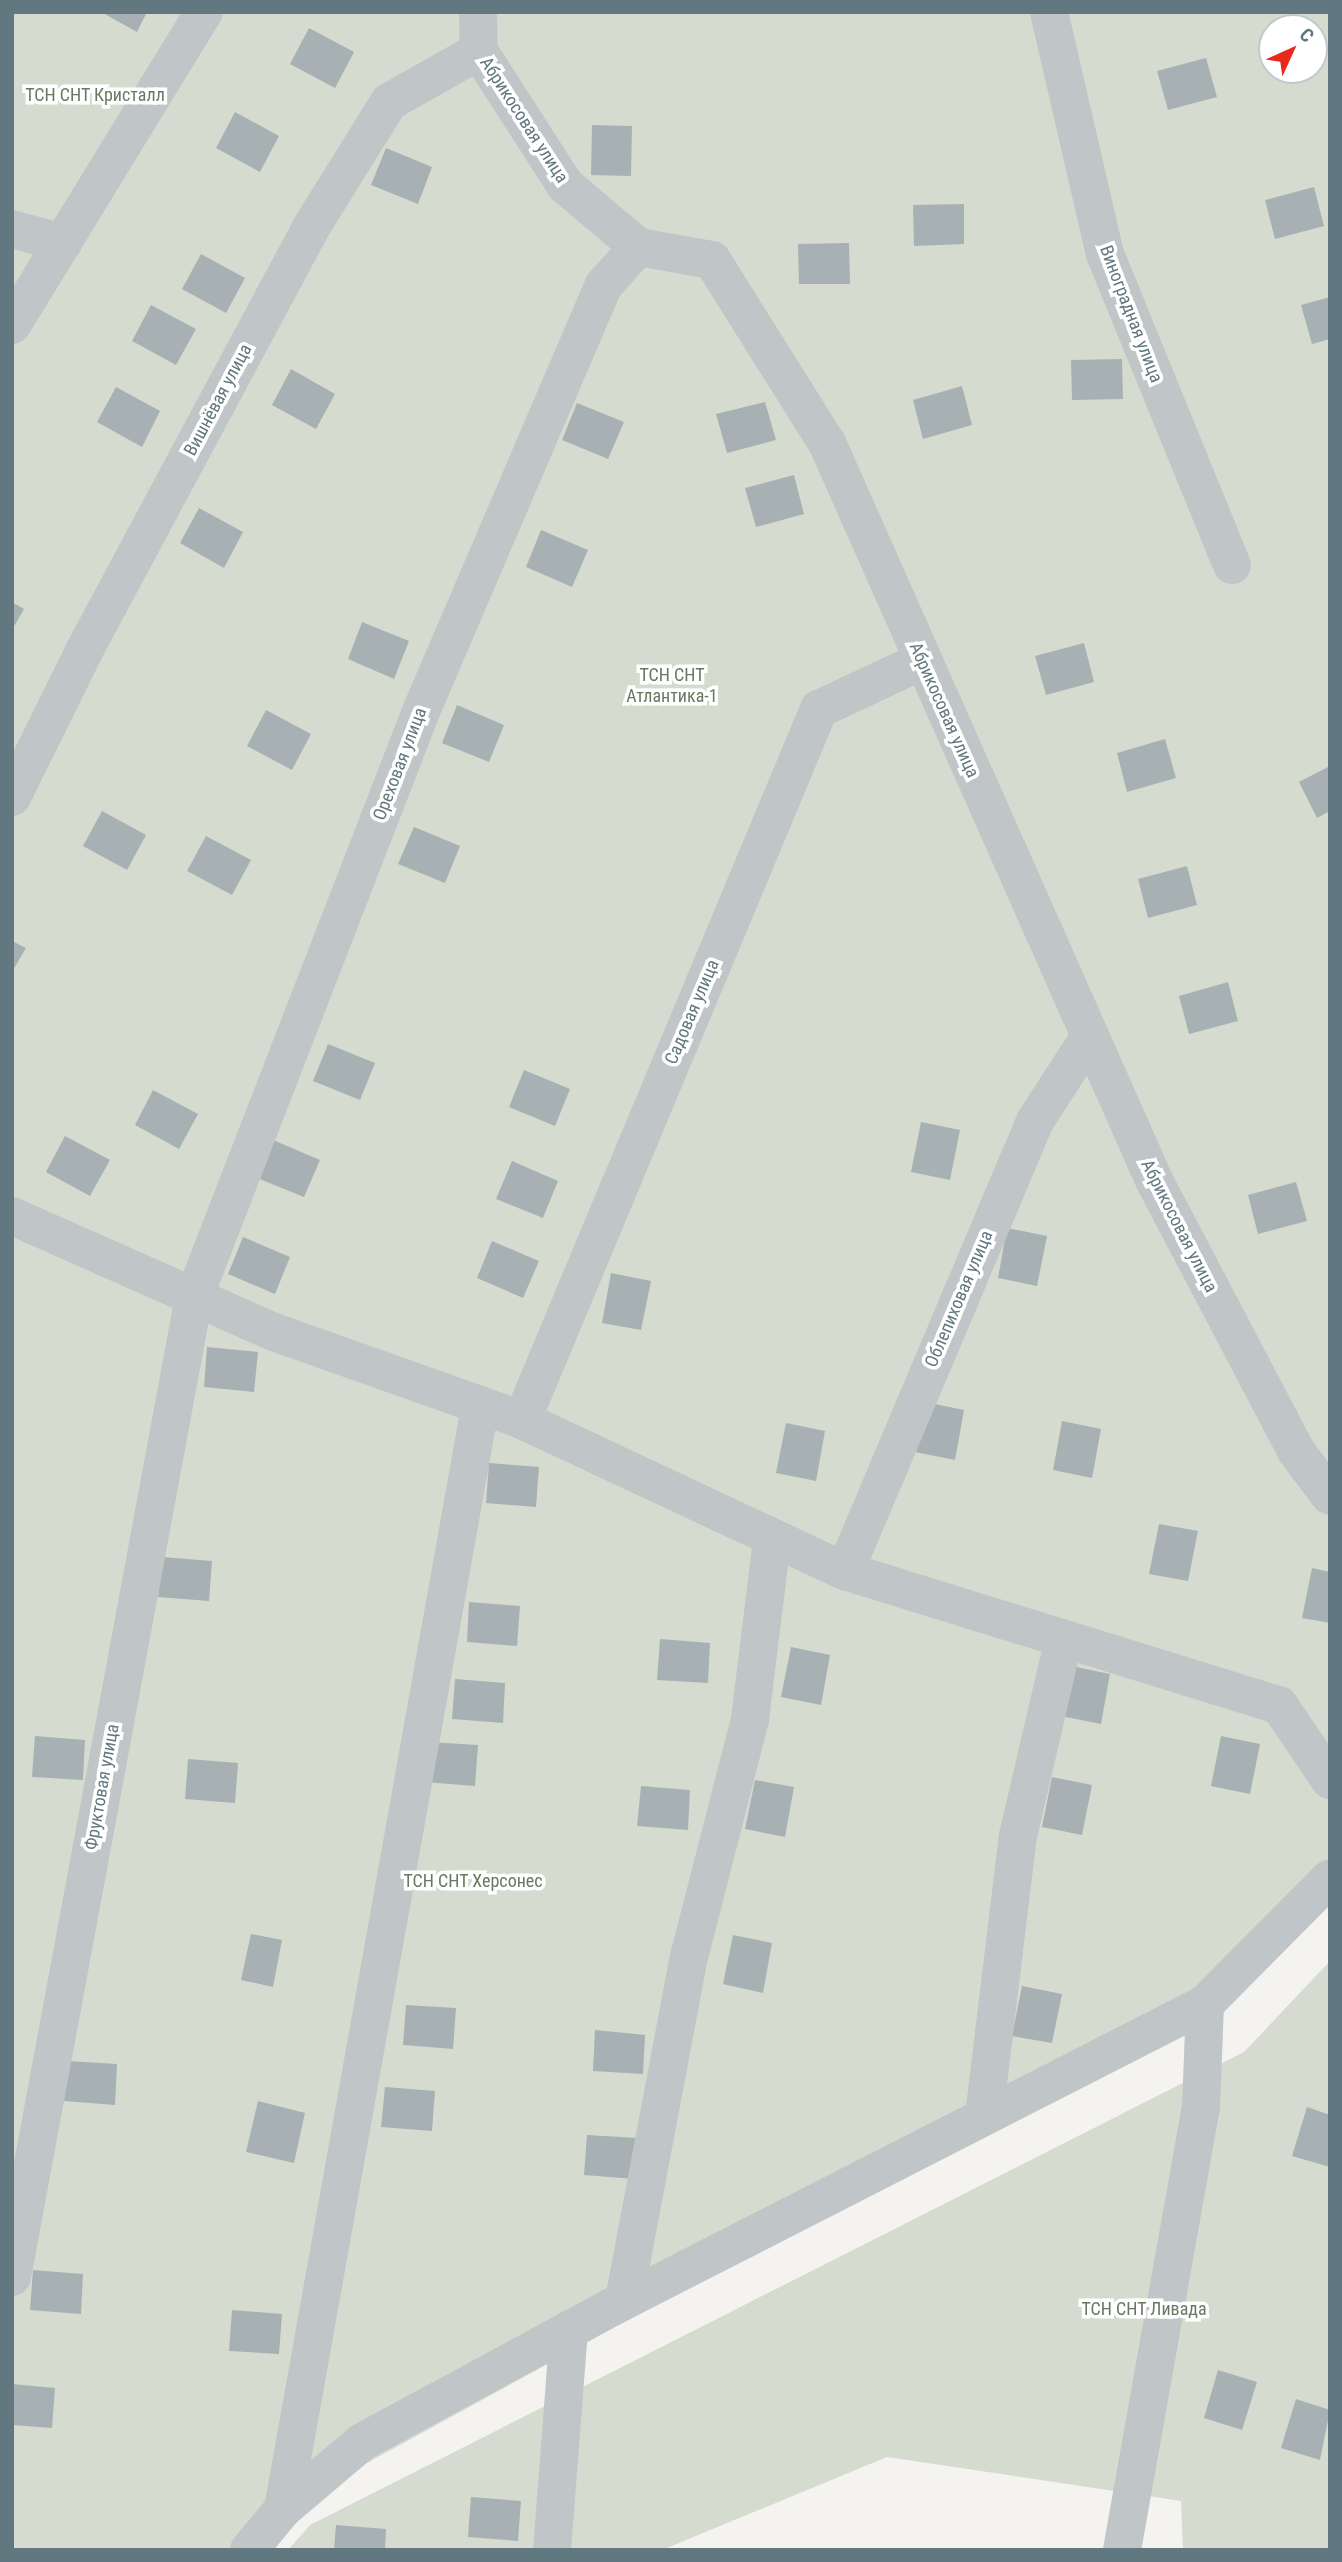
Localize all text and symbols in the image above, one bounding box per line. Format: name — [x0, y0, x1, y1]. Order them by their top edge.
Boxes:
north arrow — [1258, 14, 1328, 84]
text: С — [1295, 23, 1319, 47]
street label: Абрикосовая улица — [475, 53, 573, 187]
park label: ТСН СНТ Кристалл — [25, 84, 165, 106]
street label: Виноградная улица — [1095, 242, 1167, 386]
street label: Вишнёвая улица — [180, 340, 256, 460]
street label: Абрикосовая улица — [904, 639, 984, 781]
park label: ТСН СНТ Атлантика-1 — [626, 665, 718, 708]
street label: Ореховая улица — [369, 705, 431, 823]
street label: Садовая улица — [660, 956, 724, 1068]
street label: Абрикосовая улица — [1136, 1156, 1222, 1296]
street label: Облепиховая улица — [920, 1227, 998, 1371]
street label: Фруктовая улица — [80, 1722, 124, 1852]
park label: ТСН СНТ Херсонес — [403, 1870, 543, 1892]
park label: ТСН СНТ Ливада — [1081, 2298, 1207, 2320]

